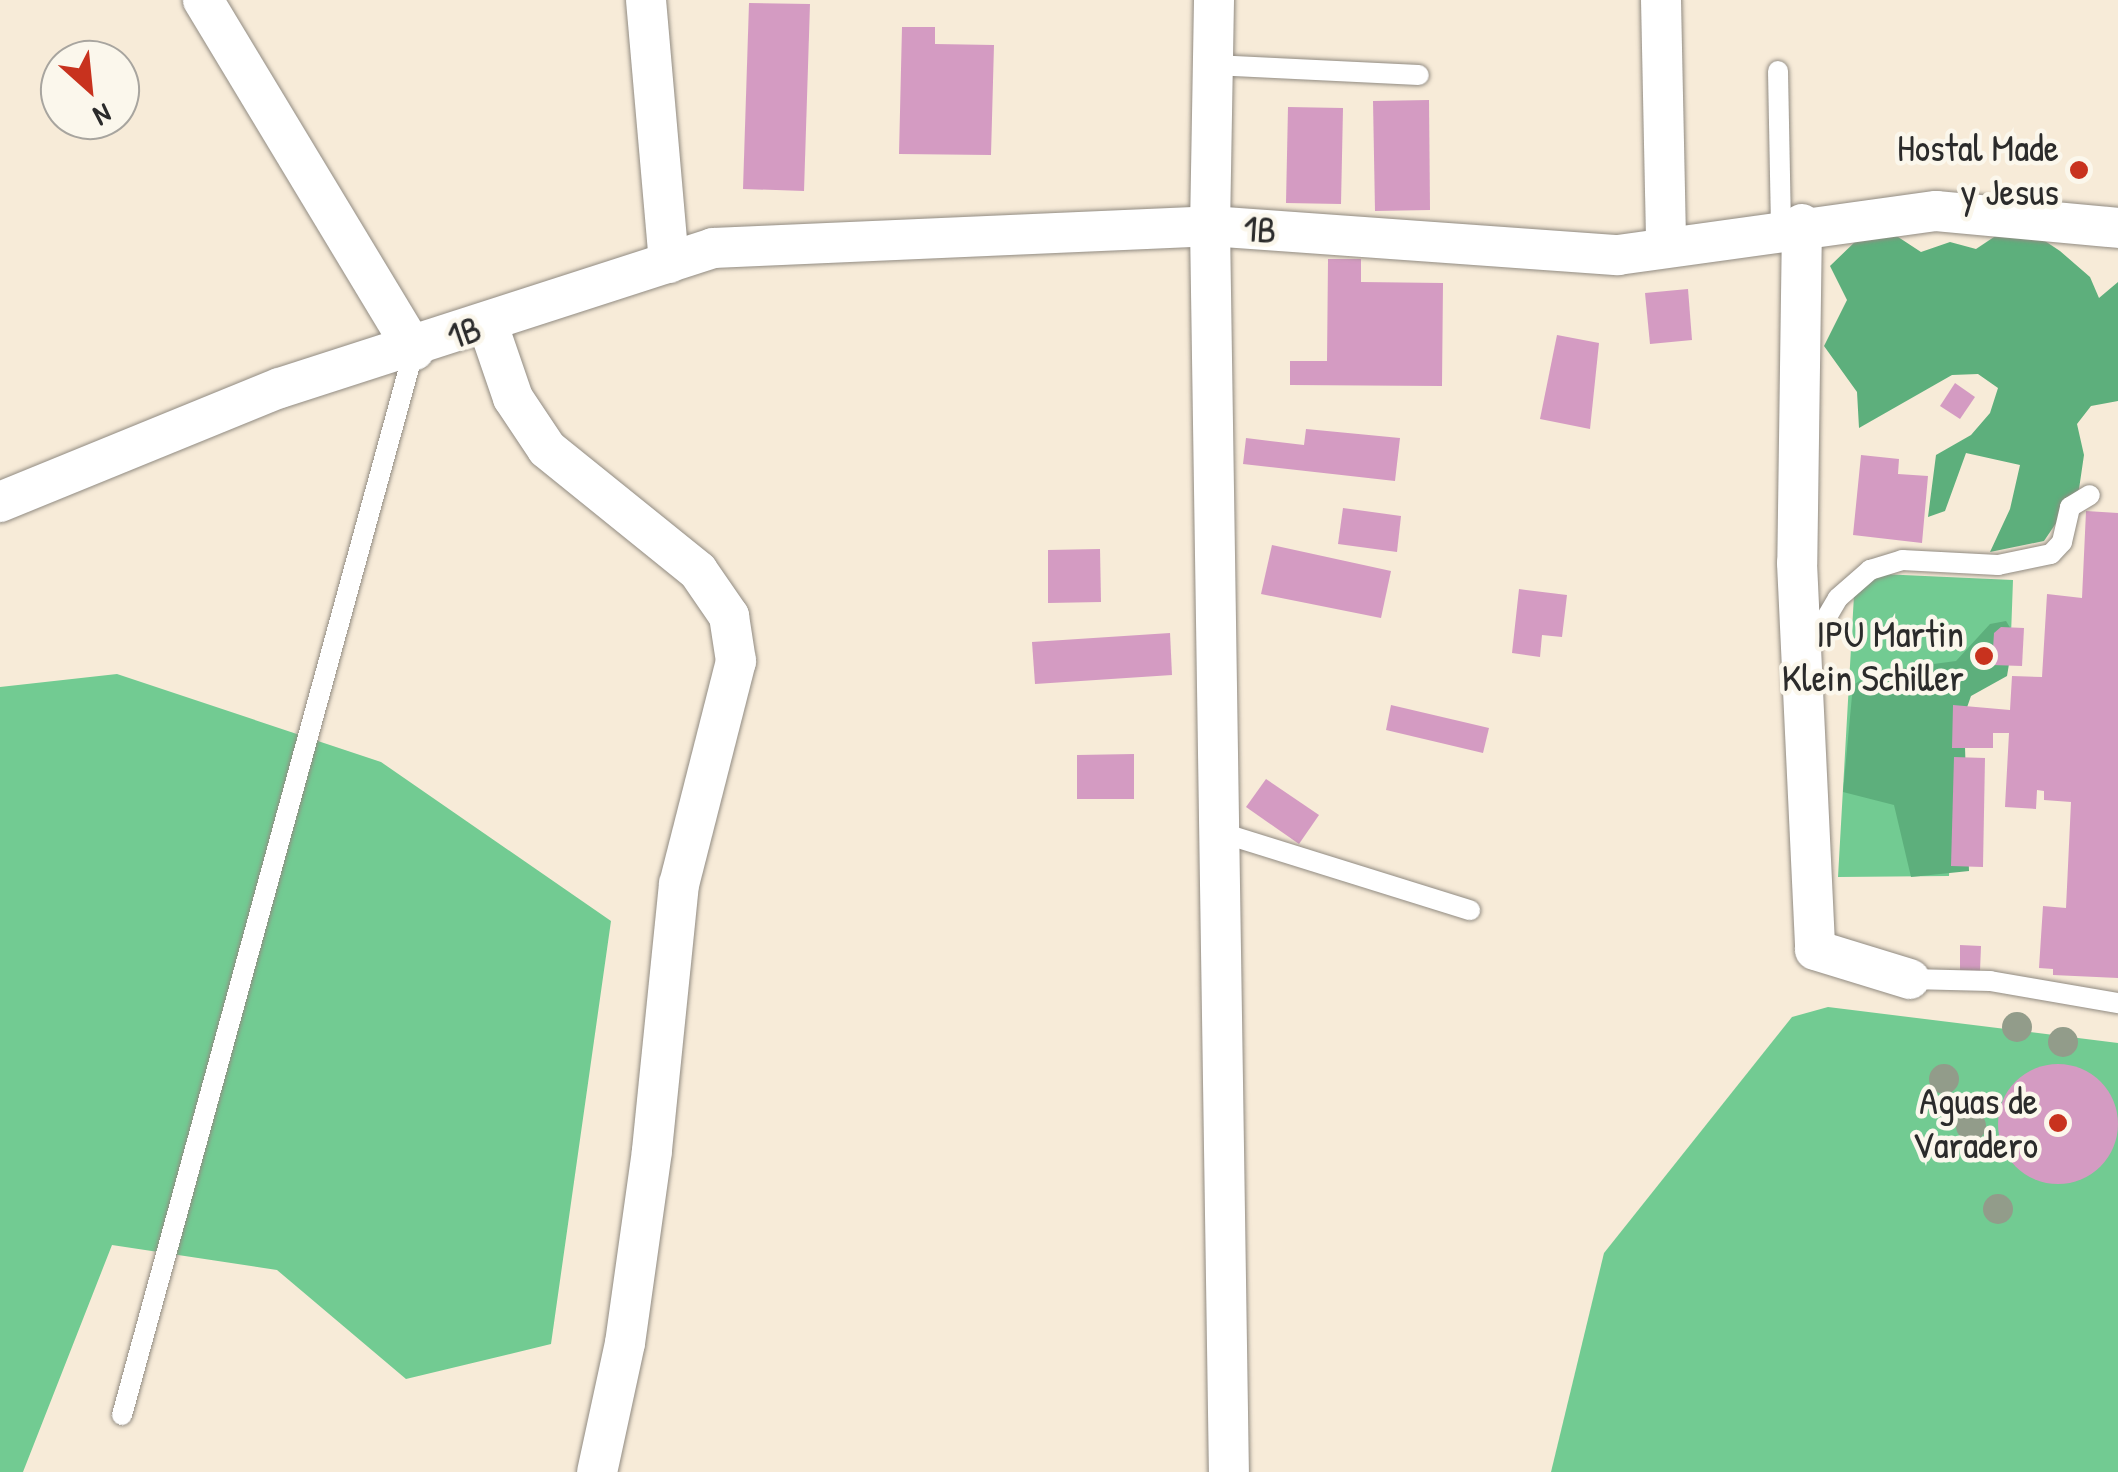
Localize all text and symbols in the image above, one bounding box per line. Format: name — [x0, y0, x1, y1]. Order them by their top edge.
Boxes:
north arrow — [40, 40, 140, 140]
text: N — [87, 95, 118, 135]
place label: Hostal Made y Jesus — [1897, 125, 2059, 214]
marker: Hostal Made y Jesus — [2068, 159, 2090, 181]
street label: 1B — [1242, 205, 1278, 253]
street label: 1B — [441, 305, 487, 359]
place label: IPU Martin Klein Schiller — [1782, 611, 1964, 700]
marker: IPU Martin Klein Schiller — [1973, 645, 1995, 667]
place label: Aguas de Varadero — [1912, 1078, 2038, 1168]
marker: Aguas de Varadero — [2047, 1112, 2069, 1134]

